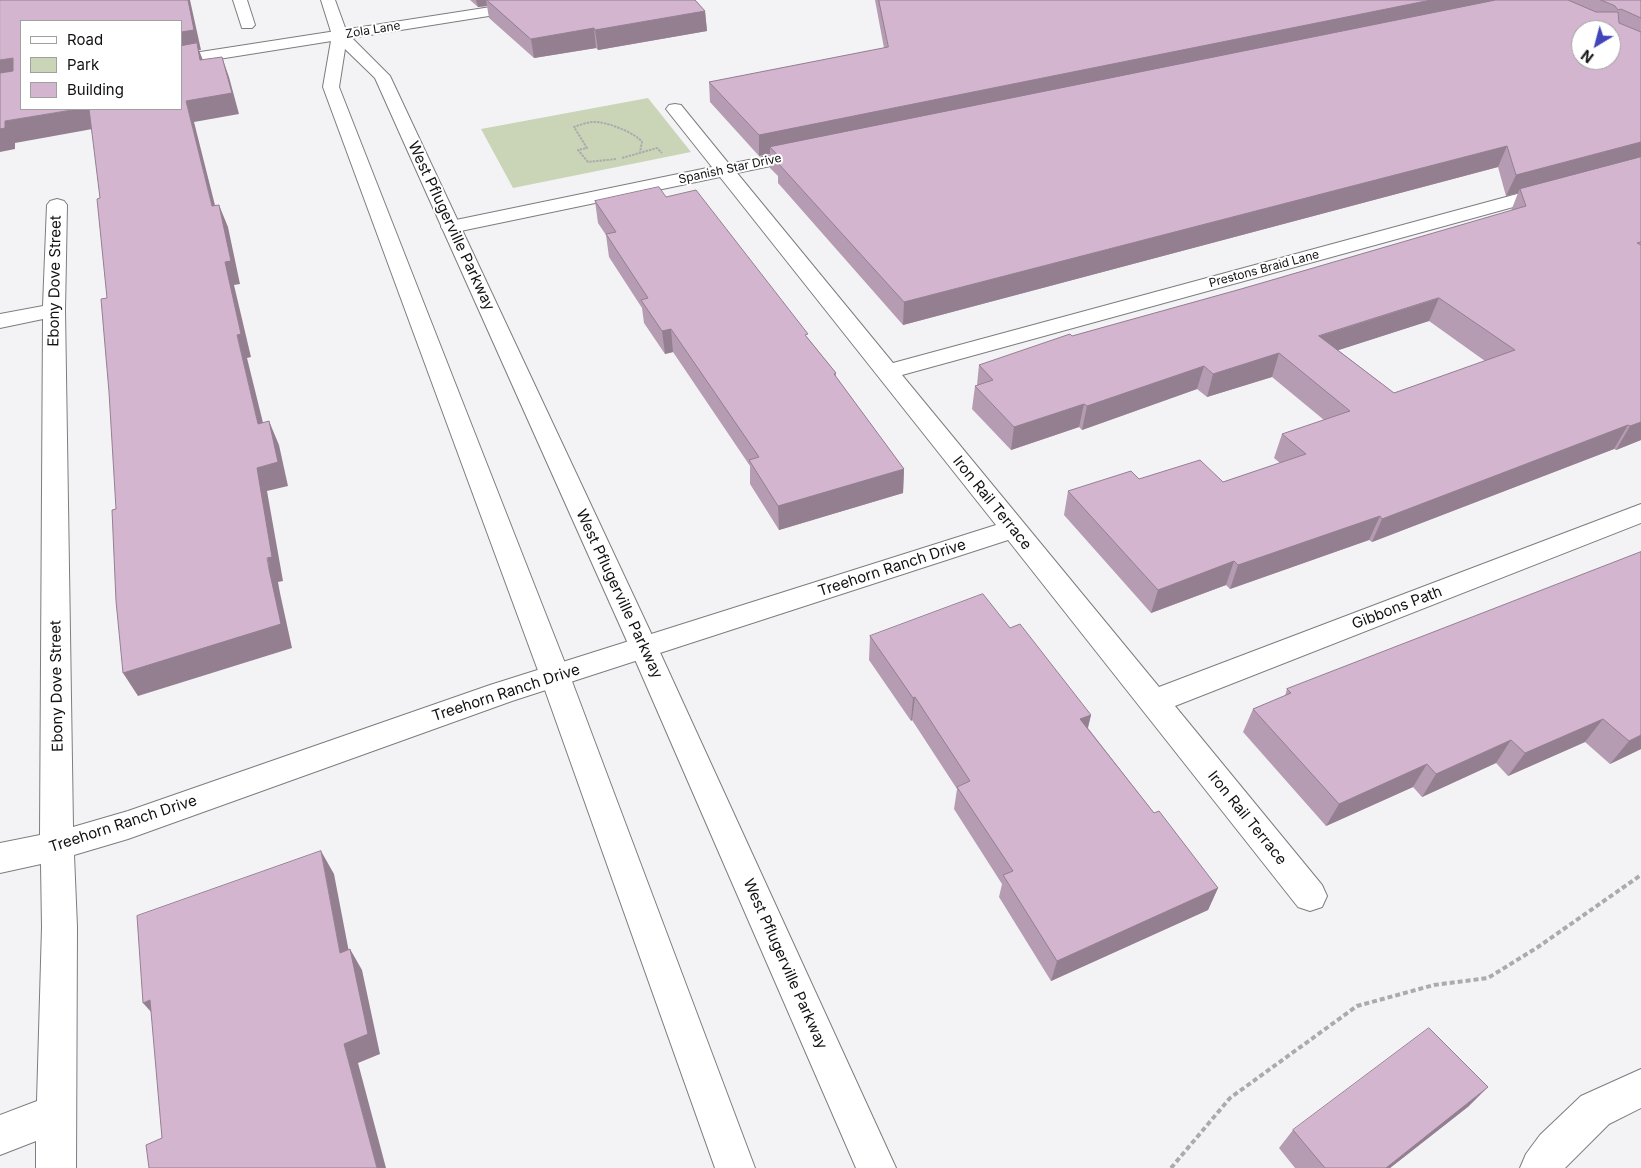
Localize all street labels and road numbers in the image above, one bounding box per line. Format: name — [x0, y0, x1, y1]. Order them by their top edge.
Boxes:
street label: Zola Lane — [345, 19, 401, 41]
street label: West Pflugerville Parkway — [404, 139, 498, 313]
street label: Spanish Star Drive — [677, 151, 783, 187]
street label: Ebony Dove Street — [45, 215, 65, 347]
street label: Prestons Braid Lane — [1207, 247, 1321, 291]
street label: Iron Rail Terrace — [949, 452, 1035, 554]
street label: West Pflugerville Parkway — [572, 507, 666, 681]
street label: Treehorn Ranch Drive — [816, 536, 968, 600]
street label: Gibbons Path — [1349, 583, 1445, 633]
street label: Ebony Dove Street — [47, 620, 67, 752]
street label: Treehorn Ranch Drive — [430, 661, 582, 725]
street label: Iron Rail Terrace — [1204, 767, 1290, 869]
street label: Treehorn Ranch Drive — [47, 792, 199, 856]
street label: West Pflugerville Parkway — [739, 876, 831, 1052]

